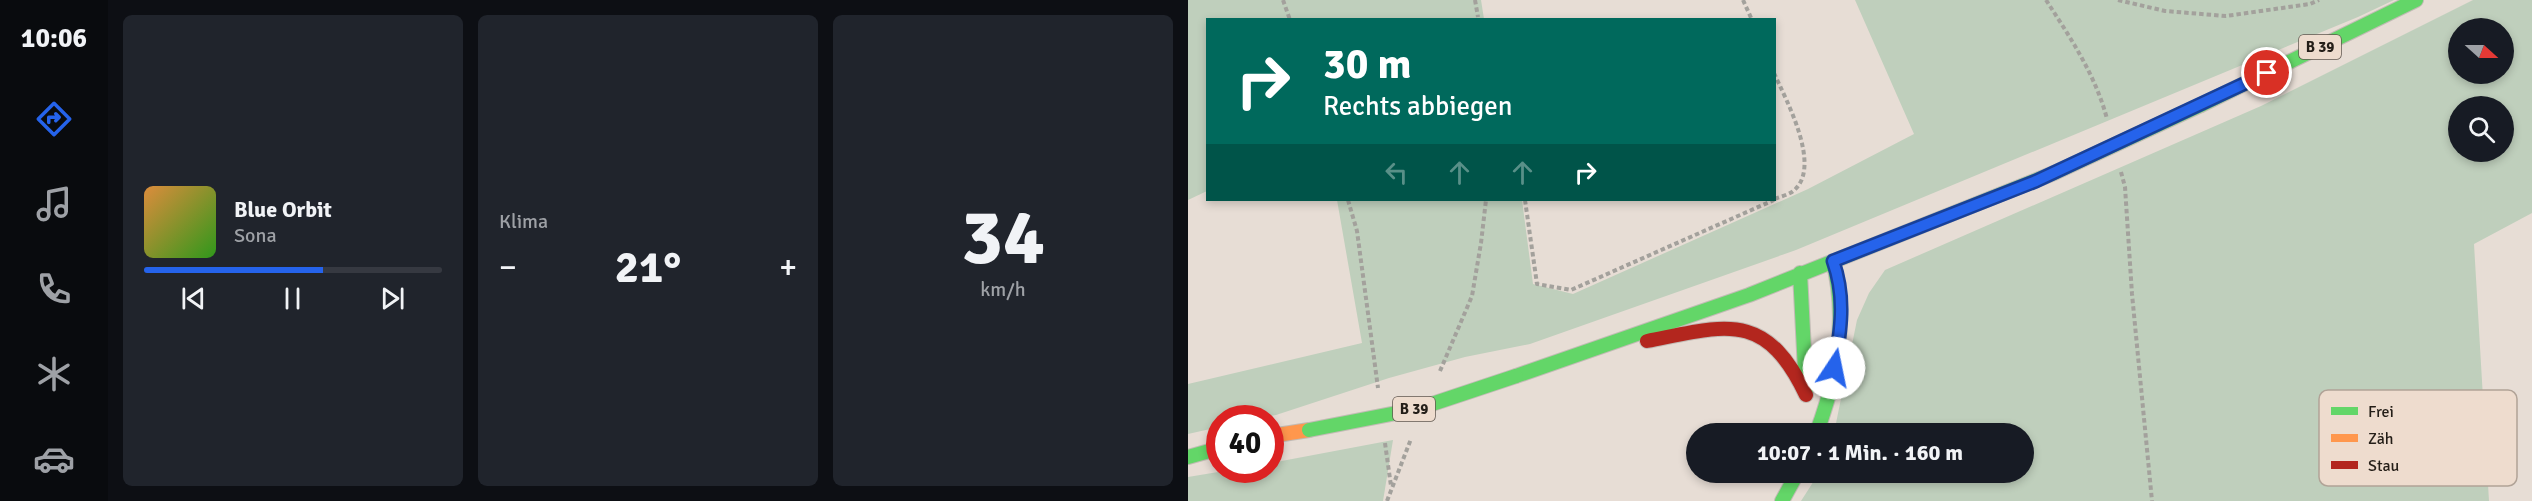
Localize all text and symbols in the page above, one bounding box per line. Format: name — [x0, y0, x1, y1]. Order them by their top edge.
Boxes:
north arrow — [2448, 18, 2514, 84]
map controls — [2448, 18, 2514, 162]
text: 10:06 — [21, 22, 87, 55]
road number: B 39 — [2299, 35, 2341, 59]
text: 30 m — [1323, 39, 1412, 90]
icon: right — [1224, 42, 1302, 120]
pin — [2241, 47, 2292, 98]
icon: arrive — [2250, 56, 2283, 89]
text: Rechts abbiegen — [1323, 90, 1513, 123]
button: search — [2448, 96, 2514, 162]
icon: directions — [33, 98, 75, 140]
icon: left — [1380, 156, 1413, 189]
icon: ahead — [1443, 156, 1476, 189]
icon: ahead — [1506, 156, 1539, 189]
icon: right — [1569, 156, 1602, 189]
icon: music — [33, 183, 75, 225]
text: 34 — [961, 190, 1045, 286]
text: Blue Orbit — [234, 196, 332, 223]
text: Klima — [499, 209, 548, 234]
text: Sona — [234, 223, 277, 248]
text: 21° — [615, 240, 681, 295]
text: − — [499, 247, 517, 288]
text: + — [779, 247, 797, 288]
icon: phone — [33, 268, 75, 310]
text: km/h — [980, 277, 1026, 302]
icon: previous — [177, 282, 210, 315]
icon: pause — [276, 282, 309, 315]
icon: next — [376, 282, 409, 315]
position arrow — [1802, 336, 1866, 400]
icon: climate — [33, 353, 75, 395]
legend — [2319, 390, 2517, 486]
road number: B 39 — [1393, 397, 1435, 421]
text: Frei — [2368, 402, 2394, 422]
speed limit sign: 40 — [1206, 405, 1284, 483]
text: Zäh — [2368, 429, 2394, 449]
icon: car — [33, 438, 75, 480]
text: 10:07 · 1 Min. · 160 m — [1757, 439, 1963, 466]
text: Stau — [2368, 456, 2399, 476]

